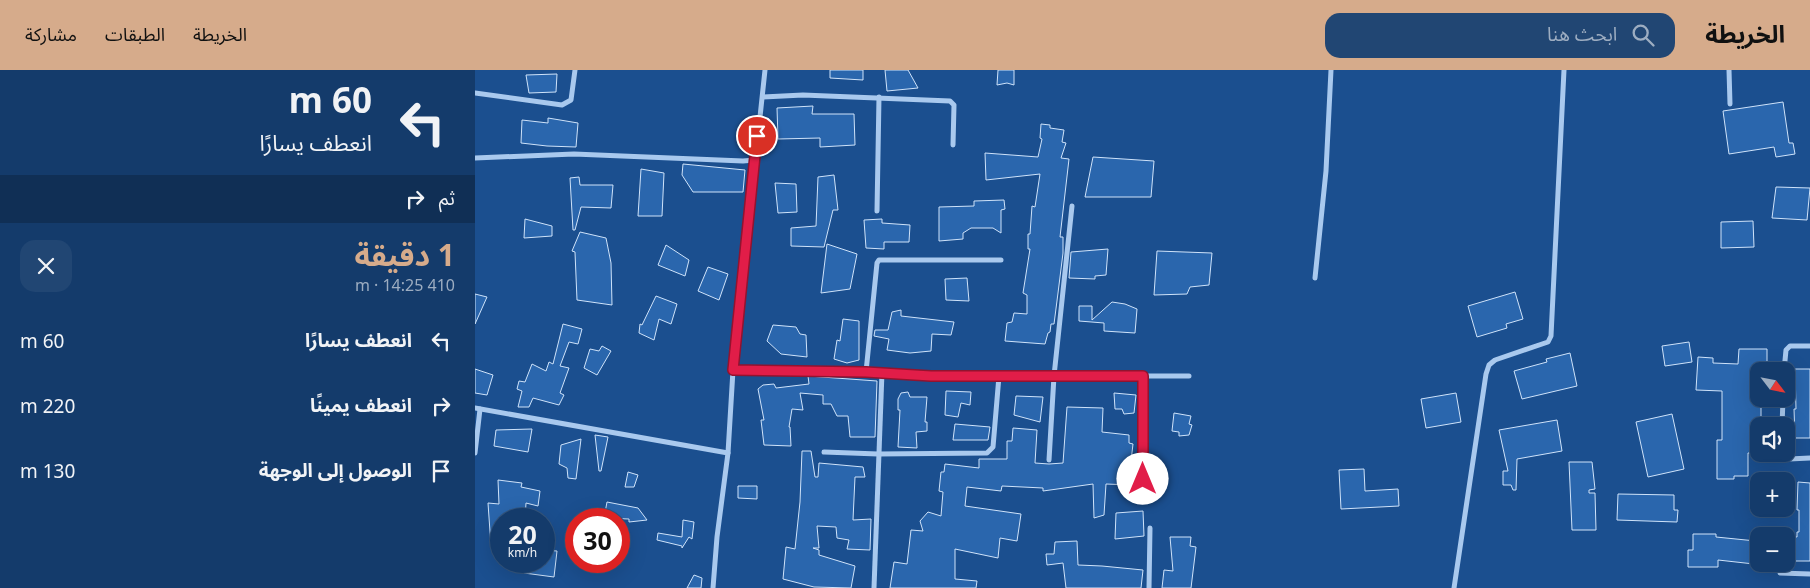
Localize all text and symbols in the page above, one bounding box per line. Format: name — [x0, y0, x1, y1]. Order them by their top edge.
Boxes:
search box — [1325, 13, 1675, 58]
text: الخريطة — [1705, 17, 1785, 50]
text: ابحث هنا — [1547, 21, 1617, 47]
icon: search — [1629, 21, 1657, 49]
text: مشاركة — [25, 22, 77, 46]
text: الطبقات — [105, 22, 165, 46]
text: الخريطة — [193, 22, 247, 46]
text: 60 m — [289, 76, 372, 123]
icon: left — [390, 90, 455, 155]
pin — [736, 115, 778, 157]
icon: arrive — [743, 122, 771, 150]
text: انعطف يسارًا — [259, 127, 372, 157]
icon: right — [401, 185, 429, 213]
text: ثم — [439, 185, 455, 211]
text: 1 دقيقة — [355, 234, 455, 275]
button: close — [20, 240, 72, 292]
text: 410 m · 14:25 — [355, 274, 455, 296]
text: انعطف يسارًا — [305, 327, 412, 353]
icon: left — [427, 327, 455, 355]
text: 60 m — [20, 328, 64, 354]
north arrow — [1750, 362, 1795, 408]
map controls — [1750, 362, 1795, 572]
text: انعطف يمينًا — [310, 392, 412, 418]
icon: right — [427, 392, 455, 420]
text: 220 m — [20, 393, 75, 419]
button: sound — [1750, 417, 1795, 462]
position arrow — [1116, 452, 1168, 504]
text: الوصول إلى الوجهة — [259, 457, 412, 483]
icon: arrive — [427, 457, 455, 485]
text: 130 m — [20, 458, 75, 484]
button: + — [1750, 472, 1795, 517]
speed limit sign: 30 — [565, 508, 630, 573]
text: 20 — [508, 517, 537, 551]
button: − — [1750, 527, 1795, 572]
text: km/h — [508, 544, 537, 561]

